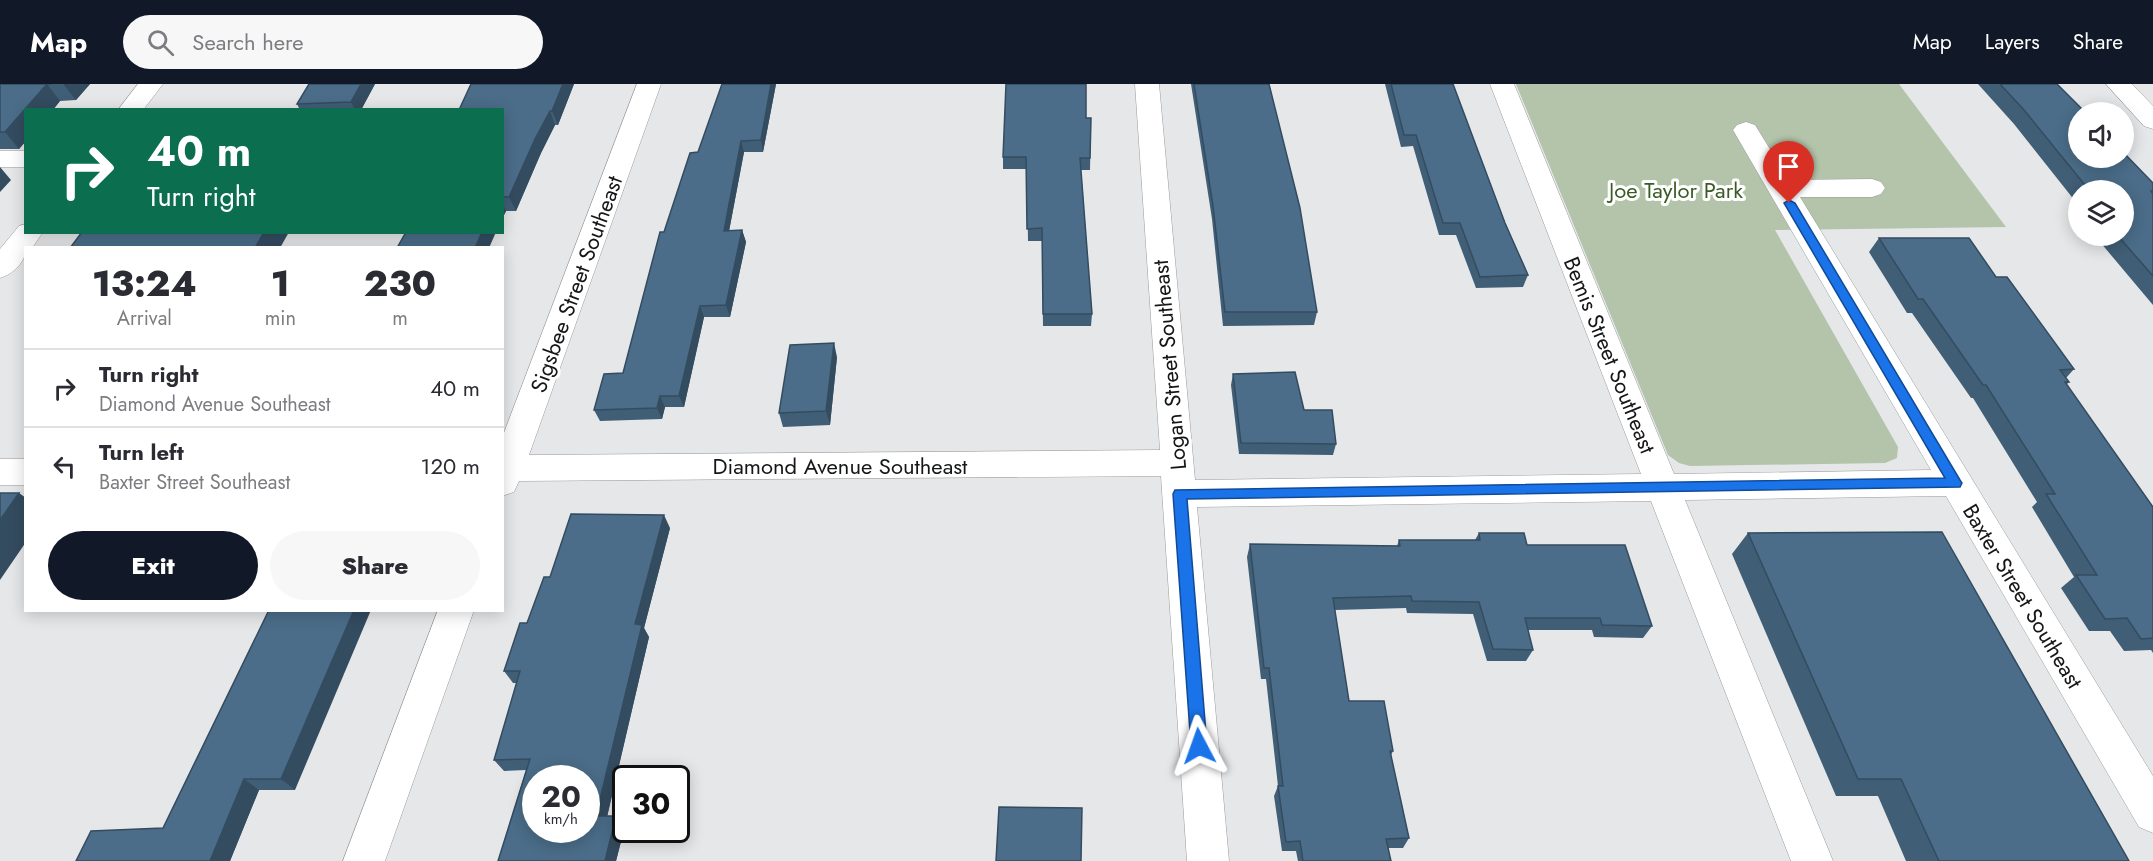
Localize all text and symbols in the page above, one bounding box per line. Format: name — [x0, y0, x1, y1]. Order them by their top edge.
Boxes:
search box — [123, 15, 543, 69]
text: Map — [30, 22, 87, 63]
icon: search — [144, 26, 177, 59]
text: Search here — [192, 26, 304, 58]
text: Map — [1913, 27, 1952, 57]
text: Layers — [1985, 27, 2040, 57]
text: Share — [2073, 27, 2123, 57]
map controls — [2068, 102, 2134, 246]
button: sound — [2068, 102, 2134, 168]
text: 40 m — [147, 121, 251, 182]
icon: right — [48, 132, 126, 210]
pin — [1763, 141, 1814, 203]
icon: arrive — [1772, 150, 1805, 183]
street label: Sigsbee Street Southeast — [522, 170, 630, 397]
park label: Joe Taylor Park — [1606, 174, 1743, 206]
text: Turn right — [147, 177, 255, 216]
button: layers — [2068, 180, 2134, 246]
street label: Bemis Street Southeast — [1556, 252, 1664, 459]
text: 13:24 — [92, 257, 197, 309]
text: 1 — [271, 257, 290, 309]
text: 230 — [364, 257, 436, 309]
street label: Logan Street Southeast — [1144, 258, 1194, 471]
text: Arrival — [117, 304, 172, 333]
text: min — [265, 304, 296, 333]
text: m — [392, 304, 408, 333]
text: Turn right — [99, 358, 199, 390]
icon: right — [48, 372, 81, 405]
text: 40 m — [430, 372, 480, 404]
text: Diamond Avenue Southeast — [99, 390, 331, 419]
text: Turn left — [99, 436, 184, 468]
icon: left — [48, 450, 81, 483]
text: 120 m — [421, 450, 480, 482]
street label: Diamond Avenue Southeast — [713, 450, 968, 482]
text: Baxter Street Southeast — [99, 468, 290, 497]
street label: Baxter Street Southeast — [1955, 498, 2091, 695]
button: Exit — [48, 531, 258, 600]
button: Share — [270, 531, 480, 600]
position arrow — [1167, 714, 1231, 778]
speed limit sign: 30 — [612, 765, 690, 843]
text: 20 — [541, 775, 581, 818]
text: km/h — [544, 808, 578, 830]

